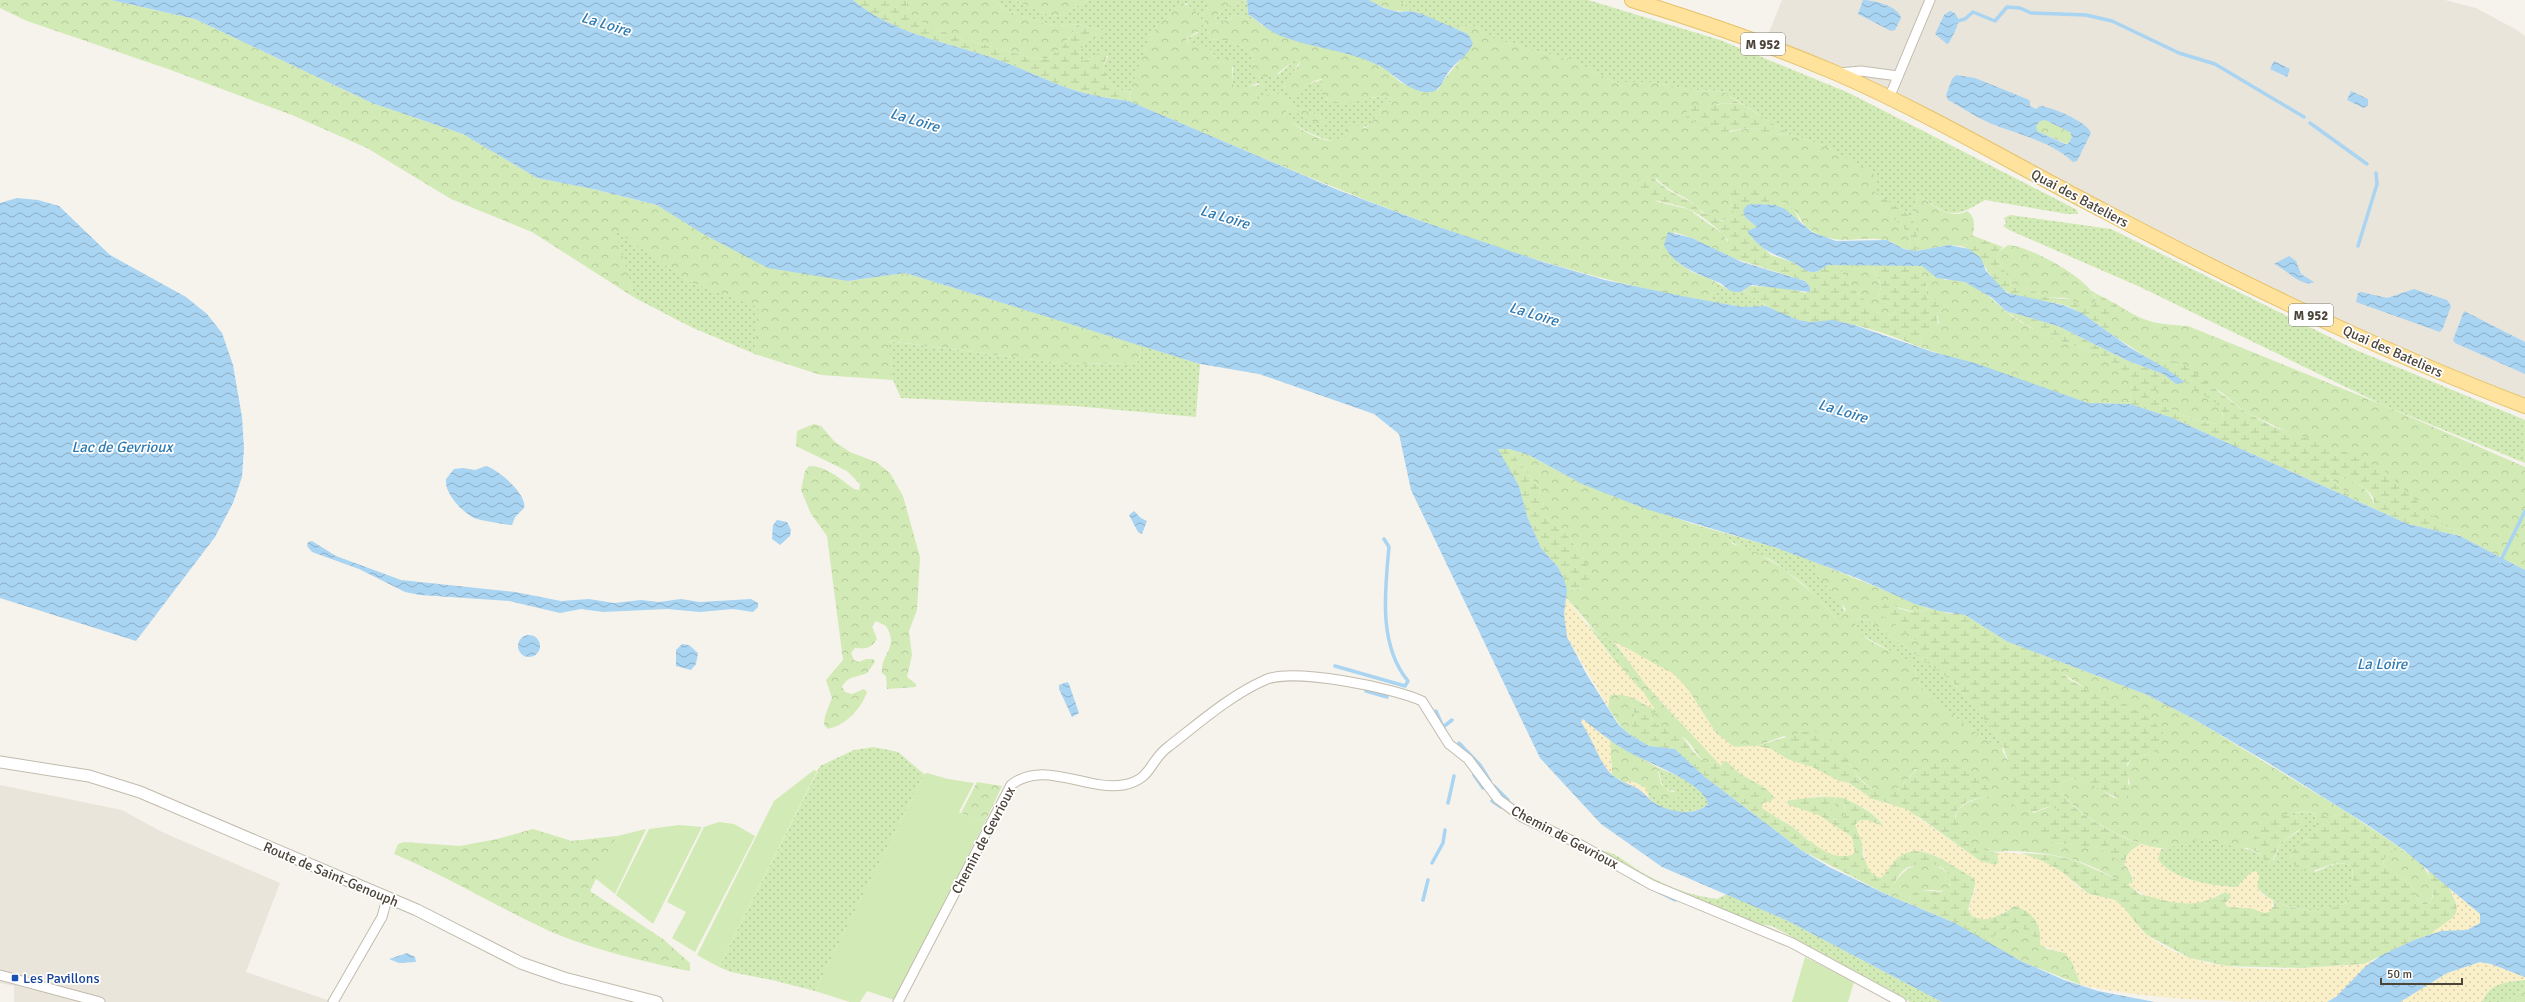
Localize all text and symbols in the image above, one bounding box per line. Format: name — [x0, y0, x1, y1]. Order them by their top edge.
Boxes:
water label: La Loire — [579, 8, 634, 40]
road number: M 952 — [1741, 33, 1785, 55]
water label: La Loire — [888, 104, 943, 136]
street label: Quai des Bateliers — [2028, 166, 2131, 231]
water label: La Loire — [1198, 201, 1253, 233]
water label: La Loire — [1507, 298, 1562, 330]
road number: M 952 — [2289, 304, 2333, 326]
street label: Quai des Bateliers — [2340, 322, 2445, 381]
water label: La Loire — [1816, 395, 1871, 427]
water label: Lac de Gevrioux — [72, 438, 175, 456]
water label: La Loire — [2357, 655, 2409, 673]
street label: Chemin de Gevrioux — [948, 783, 1019, 897]
street label: Chemin de Gevrioux — [1508, 802, 1622, 873]
street label: Route de Saint-Genouph — [261, 838, 401, 911]
scale bar — [2381, 960, 2462, 986]
text: 50 m — [2387, 967, 2412, 982]
place label: Les Pavillons — [23, 970, 100, 987]
marker: Les Pavillons — [10, 973, 20, 983]

